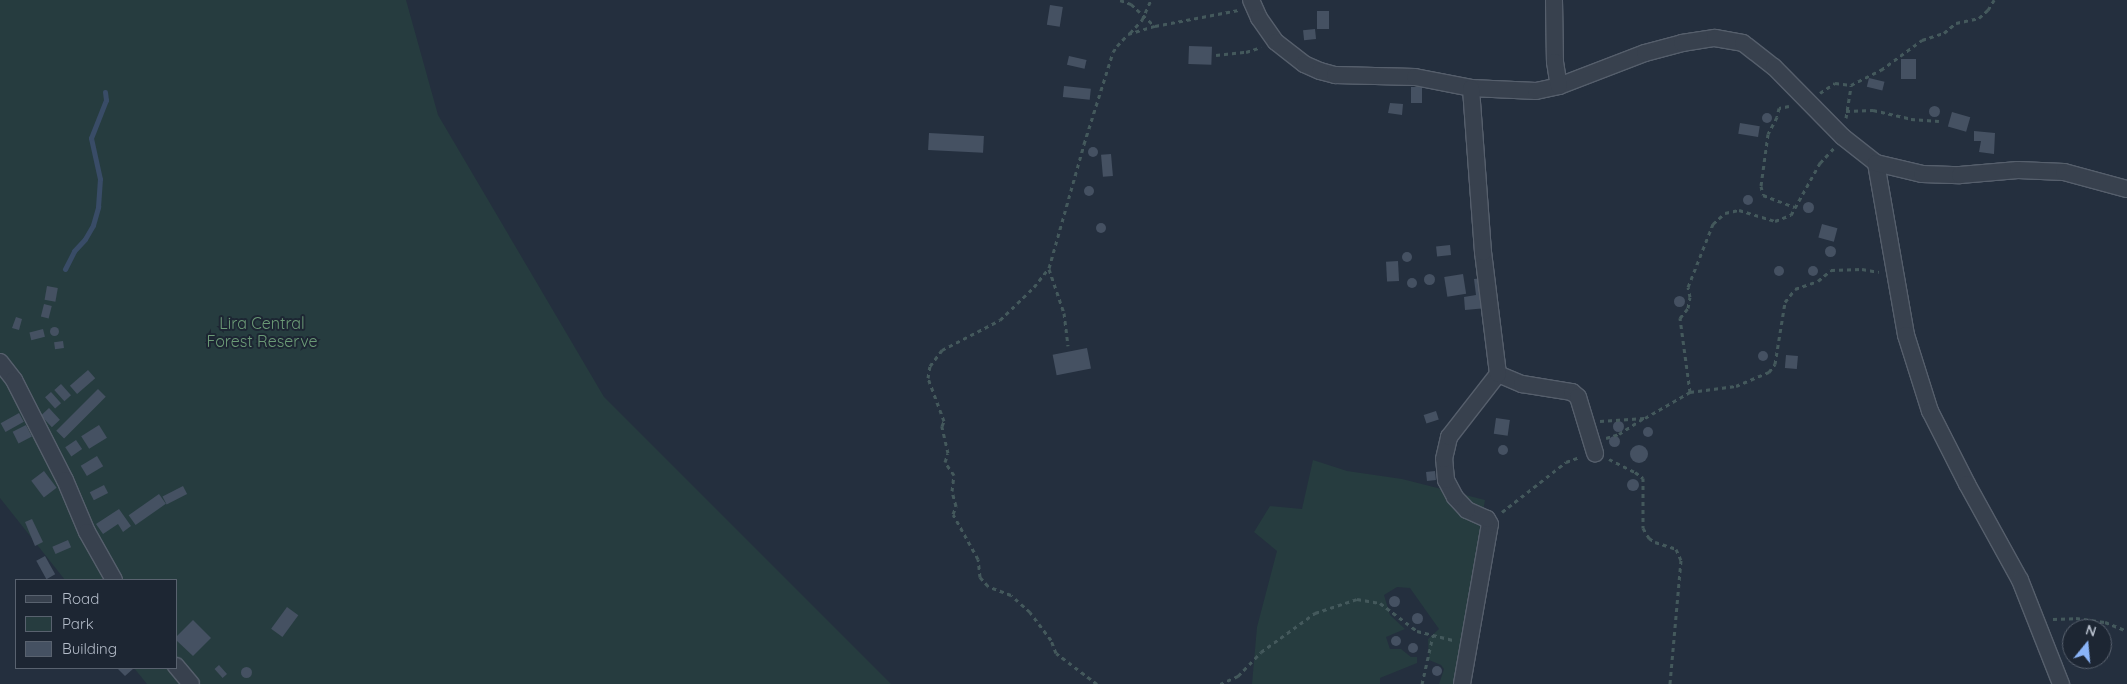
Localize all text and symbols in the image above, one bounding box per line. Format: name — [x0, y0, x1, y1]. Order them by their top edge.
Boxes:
park label: Lira Central Forest Reserve — [206, 313, 318, 351]
legend — [15, 579, 178, 669]
text: Road — [62, 589, 99, 608]
text: Park — [62, 614, 94, 633]
north arrow — [2062, 619, 2112, 669]
text: N — [2084, 620, 2099, 641]
text: Building — [62, 639, 117, 658]

